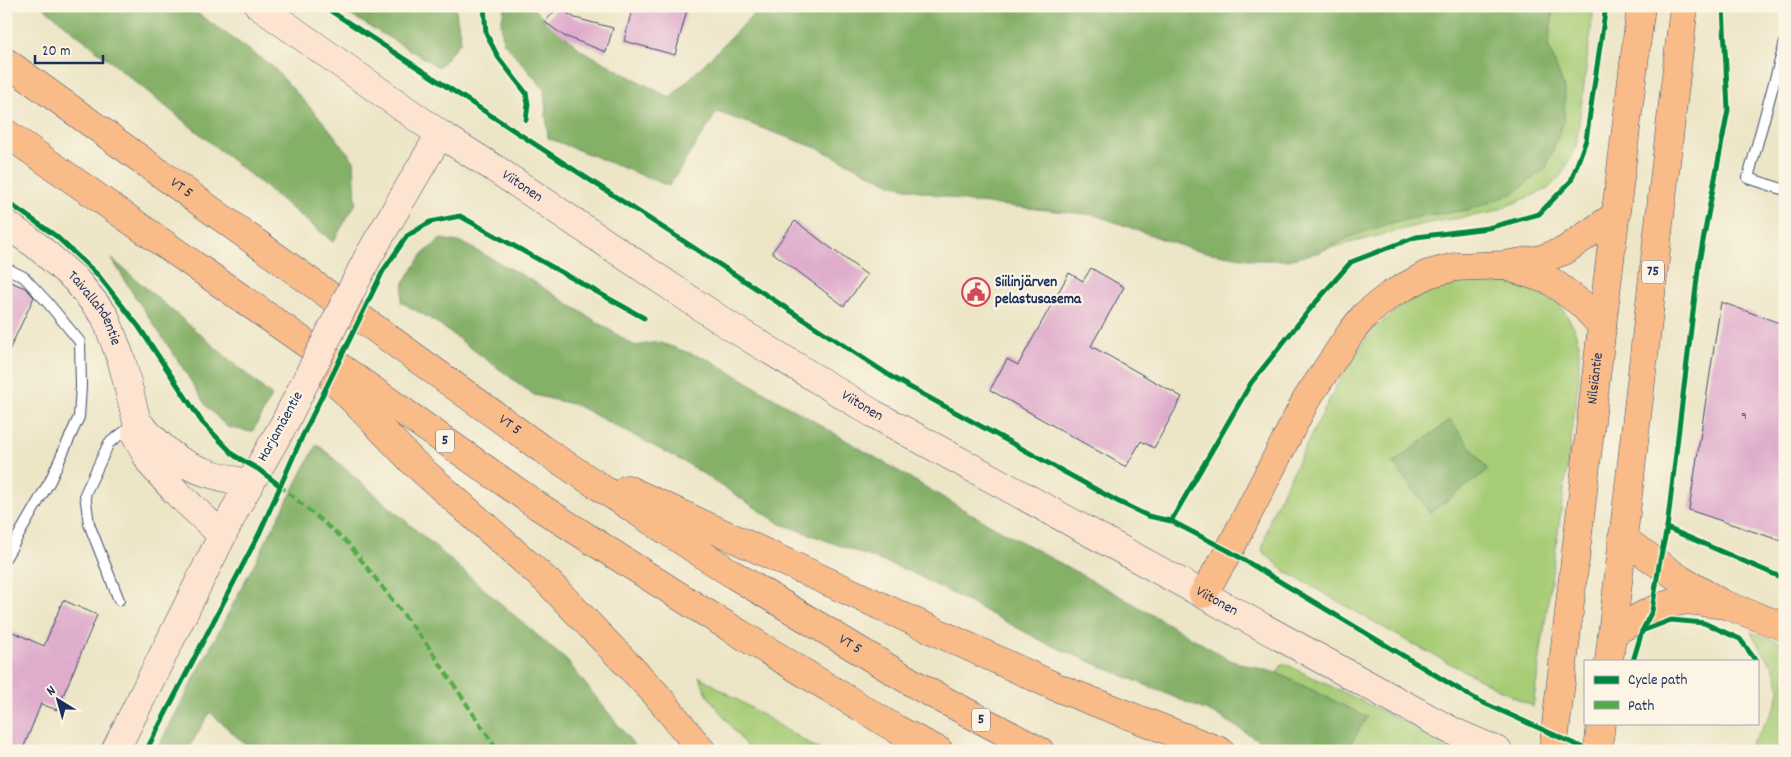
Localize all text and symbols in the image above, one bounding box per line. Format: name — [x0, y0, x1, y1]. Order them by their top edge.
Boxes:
scale bar — [35, 32, 102, 64]
text: 20 m — [42, 41, 70, 63]
street label: Viitonen — [497, 165, 547, 208]
street label: VT 5 — [165, 173, 197, 204]
road number: 75 — [1642, 260, 1664, 284]
street label: Taivallahdentie — [62, 266, 126, 349]
place label: Siilinjärven pelastusasema — [995, 272, 1082, 311]
public building icon: Siilinjärven pelastusasema — [961, 277, 991, 307]
street label: Nilsiäntie — [1582, 351, 1610, 406]
street label: Viitonen — [837, 385, 887, 428]
street label: Harjamäentie — [253, 387, 310, 466]
house number: 9 — [1741, 408, 1747, 425]
street label: VT 5 — [493, 410, 526, 441]
road number: 5 — [436, 430, 454, 452]
street label: Viitonen — [1191, 581, 1242, 622]
street label: VT 5 — [834, 629, 866, 660]
legend — [1584, 660, 1758, 724]
text: Cycle path — [1628, 670, 1688, 692]
north arrow — [32, 674, 82, 724]
text: N — [43, 681, 60, 701]
text: Path — [1628, 696, 1654, 718]
road number: 5 — [972, 708, 990, 732]

